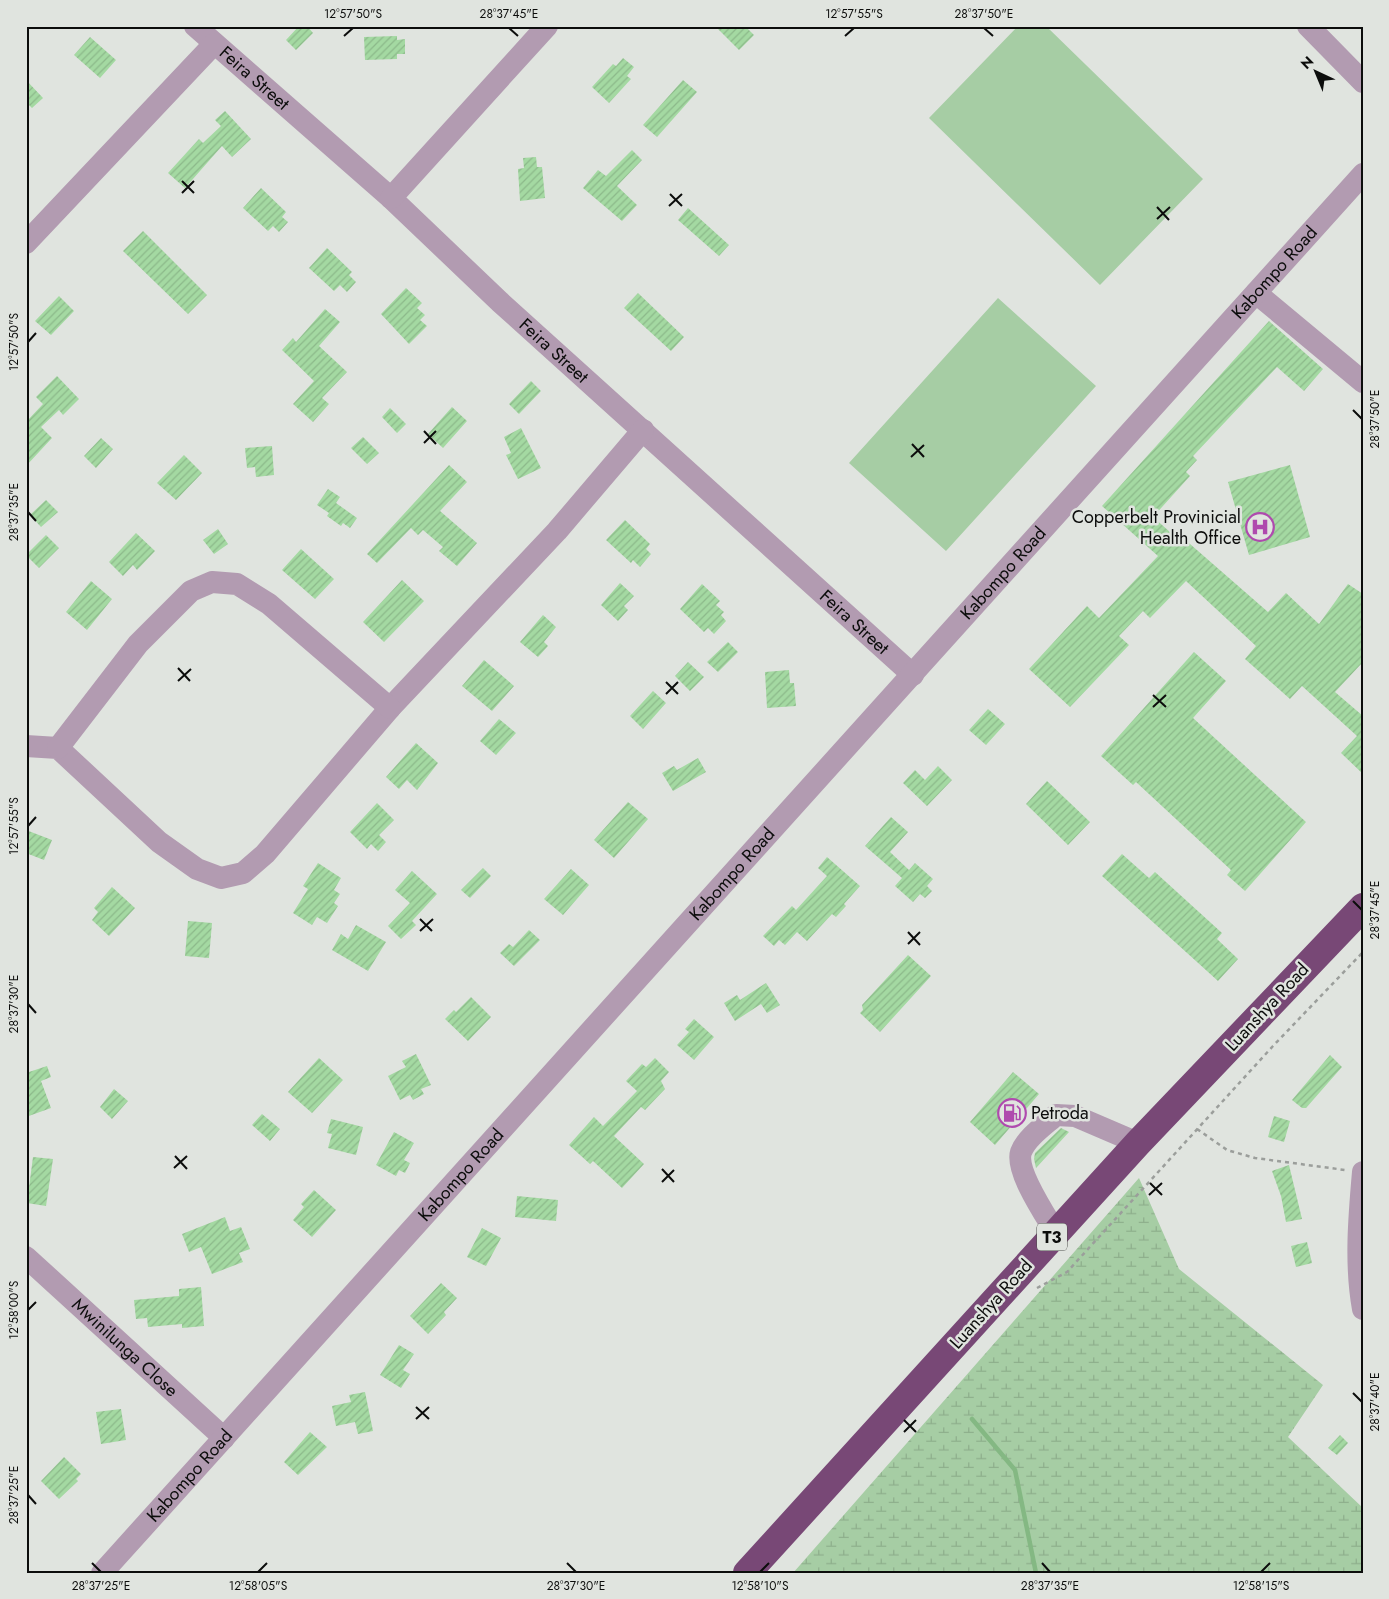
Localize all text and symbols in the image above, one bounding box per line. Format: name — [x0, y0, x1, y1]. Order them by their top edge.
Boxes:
text: 12°57'50"S — [324, 5, 383, 23]
text: 28°37'45"E — [480, 5, 538, 23]
text: 12°57'55"S — [825, 5, 883, 23]
text: 28°37'50"E — [955, 5, 1013, 23]
street label: Feira Street — [214, 40, 296, 117]
north arrow — [1292, 48, 1342, 98]
text: N — [1296, 52, 1318, 74]
street label: Kabompo Road — [1225, 220, 1323, 325]
text: 12°57'50"S — [5, 312, 23, 371]
street label: Feira Street — [513, 312, 595, 389]
text: 28°37'50"E — [1366, 390, 1384, 448]
text: 28°37'35"E — [5, 483, 23, 541]
place label: Copperbelt Provinicial Health Office — [1072, 504, 1241, 551]
hospital icon: Copperbelt Provinicial Health Office — [1245, 512, 1275, 542]
street label: Kabompo Road — [954, 521, 1052, 625]
street label: Feira Street — [814, 584, 895, 661]
text: 12°57'55"S — [5, 797, 23, 855]
street label: Kabompo Road — [683, 822, 781, 926]
text: 28°37'45"E — [1366, 881, 1384, 939]
street label: Luanshya Road — [1219, 957, 1315, 1057]
text: 28°37'30"E — [5, 975, 23, 1033]
fuel station icon: Petroda — [997, 1098, 1027, 1128]
place label: Petroda — [1031, 1100, 1089, 1126]
street label: Kabompo Road — [412, 1123, 510, 1227]
road number: T3 — [1037, 1224, 1067, 1250]
street label: Luanshya Road — [944, 1253, 1038, 1355]
text: 12°58'00"S — [5, 1280, 23, 1339]
street label: Mwinilunga Close — [66, 1292, 184, 1403]
text: 28°37'40"E — [1366, 1372, 1384, 1432]
street label: Kabompo Road — [141, 1423, 239, 1528]
text: 28°37'25"E — [5, 1466, 23, 1524]
text: 28°37'25"E — [72, 1577, 130, 1595]
text: 12°58'05"S — [229, 1577, 288, 1595]
text: 28°37'30"E — [547, 1577, 605, 1595]
text: 12°58'10"S — [731, 1577, 789, 1595]
text: 28°37'35"E — [1021, 1577, 1079, 1595]
text: 12°58'15"S — [1233, 1577, 1290, 1595]

